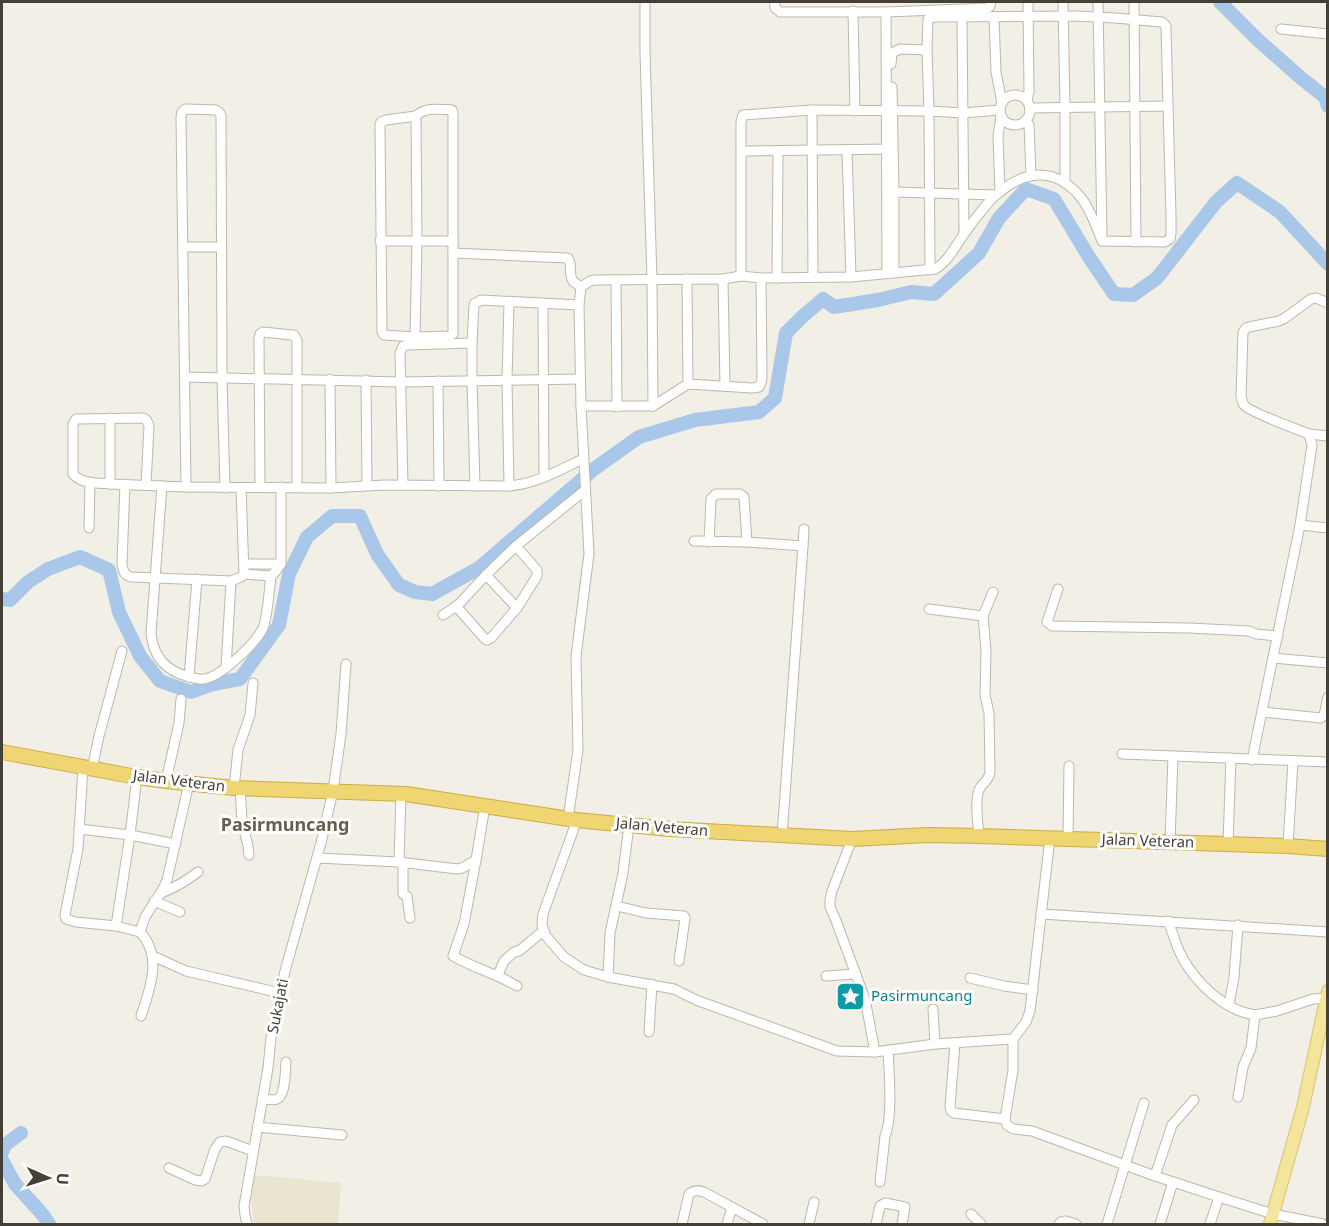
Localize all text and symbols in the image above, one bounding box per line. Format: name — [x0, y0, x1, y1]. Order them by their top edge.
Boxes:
street label: Jalan Veteran — [130, 764, 226, 796]
district label: Pasirmuncang — [221, 812, 349, 836]
street label: Jalan Veteran — [613, 812, 709, 840]
street label: Jalan Veteran — [1099, 828, 1195, 852]
street label: Sukajati — [262, 977, 292, 1035]
place icon: Pasirmuncang — [834, 980, 866, 1012]
place label: Pasirmuncang — [871, 985, 972, 1005]
north arrow — [18, 1148, 78, 1208]
text: U — [52, 1172, 74, 1185]

